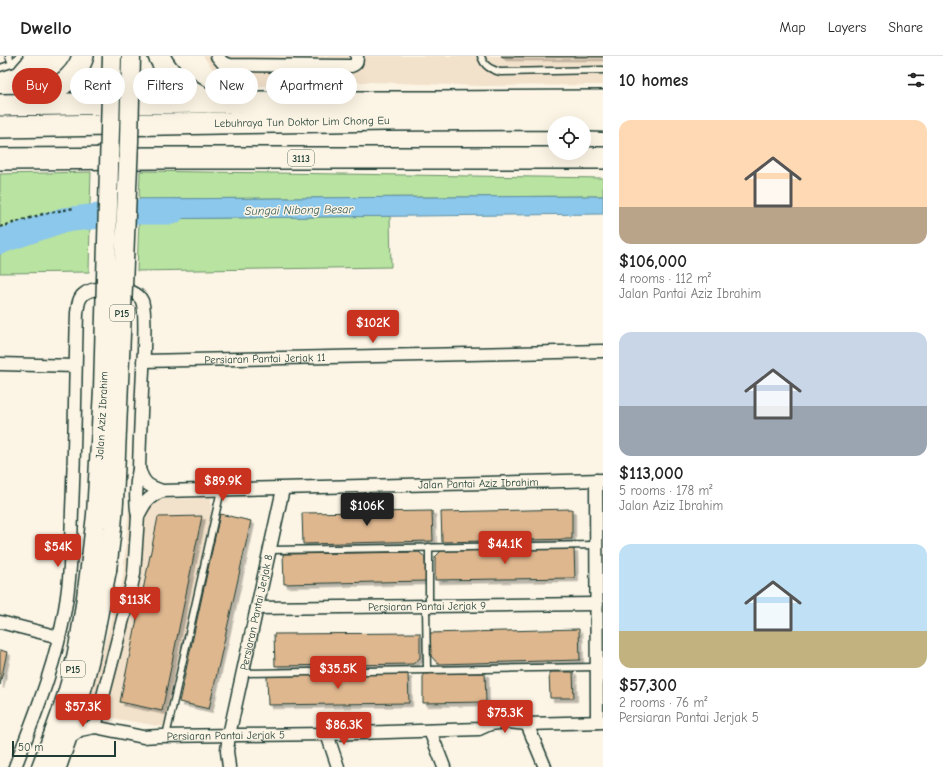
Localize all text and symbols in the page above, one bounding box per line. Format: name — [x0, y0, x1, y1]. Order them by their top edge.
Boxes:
text: Dwello — [20, 17, 72, 39]
text: Map — [779, 19, 806, 36]
text: Layers — [828, 19, 866, 36]
text: Share — [888, 19, 923, 36]
chip: Buy — [12, 68, 62, 104]
chip: Rent — [70, 68, 125, 104]
chip: Filters — [133, 68, 197, 104]
chip: New — [205, 68, 258, 104]
chip: Apartment — [266, 68, 357, 104]
icon: filters — [905, 69, 927, 91]
text: 10 homes — [619, 71, 688, 90]
street label: Lebuhraya Tun Doktor Lim Chong Eu — [214, 114, 390, 130]
map controls — [547, 116, 591, 160]
button: locate — [547, 116, 591, 160]
icon: home — [737, 146, 809, 218]
road number: 3113 — [288, 150, 314, 166]
water label: Sungai Nibong Besar — [245, 202, 355, 218]
text: $106,000 — [619, 252, 687, 271]
text: 4 rooms · 112 m² — [619, 271, 711, 286]
text: Jalan Pantai Aziz Ibrahim — [619, 286, 761, 301]
road number: P15 — [110, 305, 134, 321]
pin: $102K — [345, 310, 401, 344]
text: $102K — [356, 315, 390, 330]
street label: Persiaran Pantai Jerjak 11 — [204, 351, 326, 367]
icon: home — [737, 358, 809, 430]
street label: Jalan Aziz Ibrahim — [93, 371, 110, 460]
text: $113,000 — [619, 464, 683, 483]
pin: $89.9K — [190, 468, 256, 502]
text: $89.9K — [204, 473, 242, 488]
street label: Jalan Pantai Aziz Ibrahim — [418, 476, 539, 492]
text: 5 rooms · 178 m² — [619, 483, 712, 498]
pin: $106K — [339, 493, 395, 527]
text: $106K — [350, 498, 384, 513]
text: Jalan Aziz Ibrahim — [619, 498, 723, 513]
pin: $44.1K — [472, 531, 538, 565]
pin: $54K — [34, 534, 82, 568]
text: $44.1K — [488, 536, 522, 551]
text: $54K — [44, 539, 72, 554]
street label: Persiaran Pantai Jerjak 8 — [237, 553, 276, 671]
icon: home — [737, 570, 809, 642]
pin: $113K — [107, 587, 163, 621]
text: $113K — [119, 592, 151, 607]
street label: Persiaran Pantai Jerjak 9 — [368, 599, 486, 614]
pin: $35.5K — [305, 656, 371, 690]
road number: P15 — [61, 661, 85, 677]
text: $35.5K — [319, 661, 357, 676]
text: $57,300 — [619, 676, 677, 695]
pin: $57.3K — [50, 694, 116, 728]
text: 2 rooms · 76 m² — [619, 695, 707, 710]
text: $57.3K — [65, 699, 101, 714]
pin: $75.3K — [472, 700, 538, 734]
text: $75.3K — [487, 705, 523, 720]
text: Persiaran Pantai Jerjak 5 — [619, 710, 759, 725]
pin: $86.3K — [311, 712, 377, 746]
text: $86.3K — [325, 717, 363, 732]
street label: Persiaran Pantai Jerjak 5 — [167, 728, 285, 743]
scale bar — [12, 739, 116, 758]
text: 50 m — [18, 741, 43, 754]

